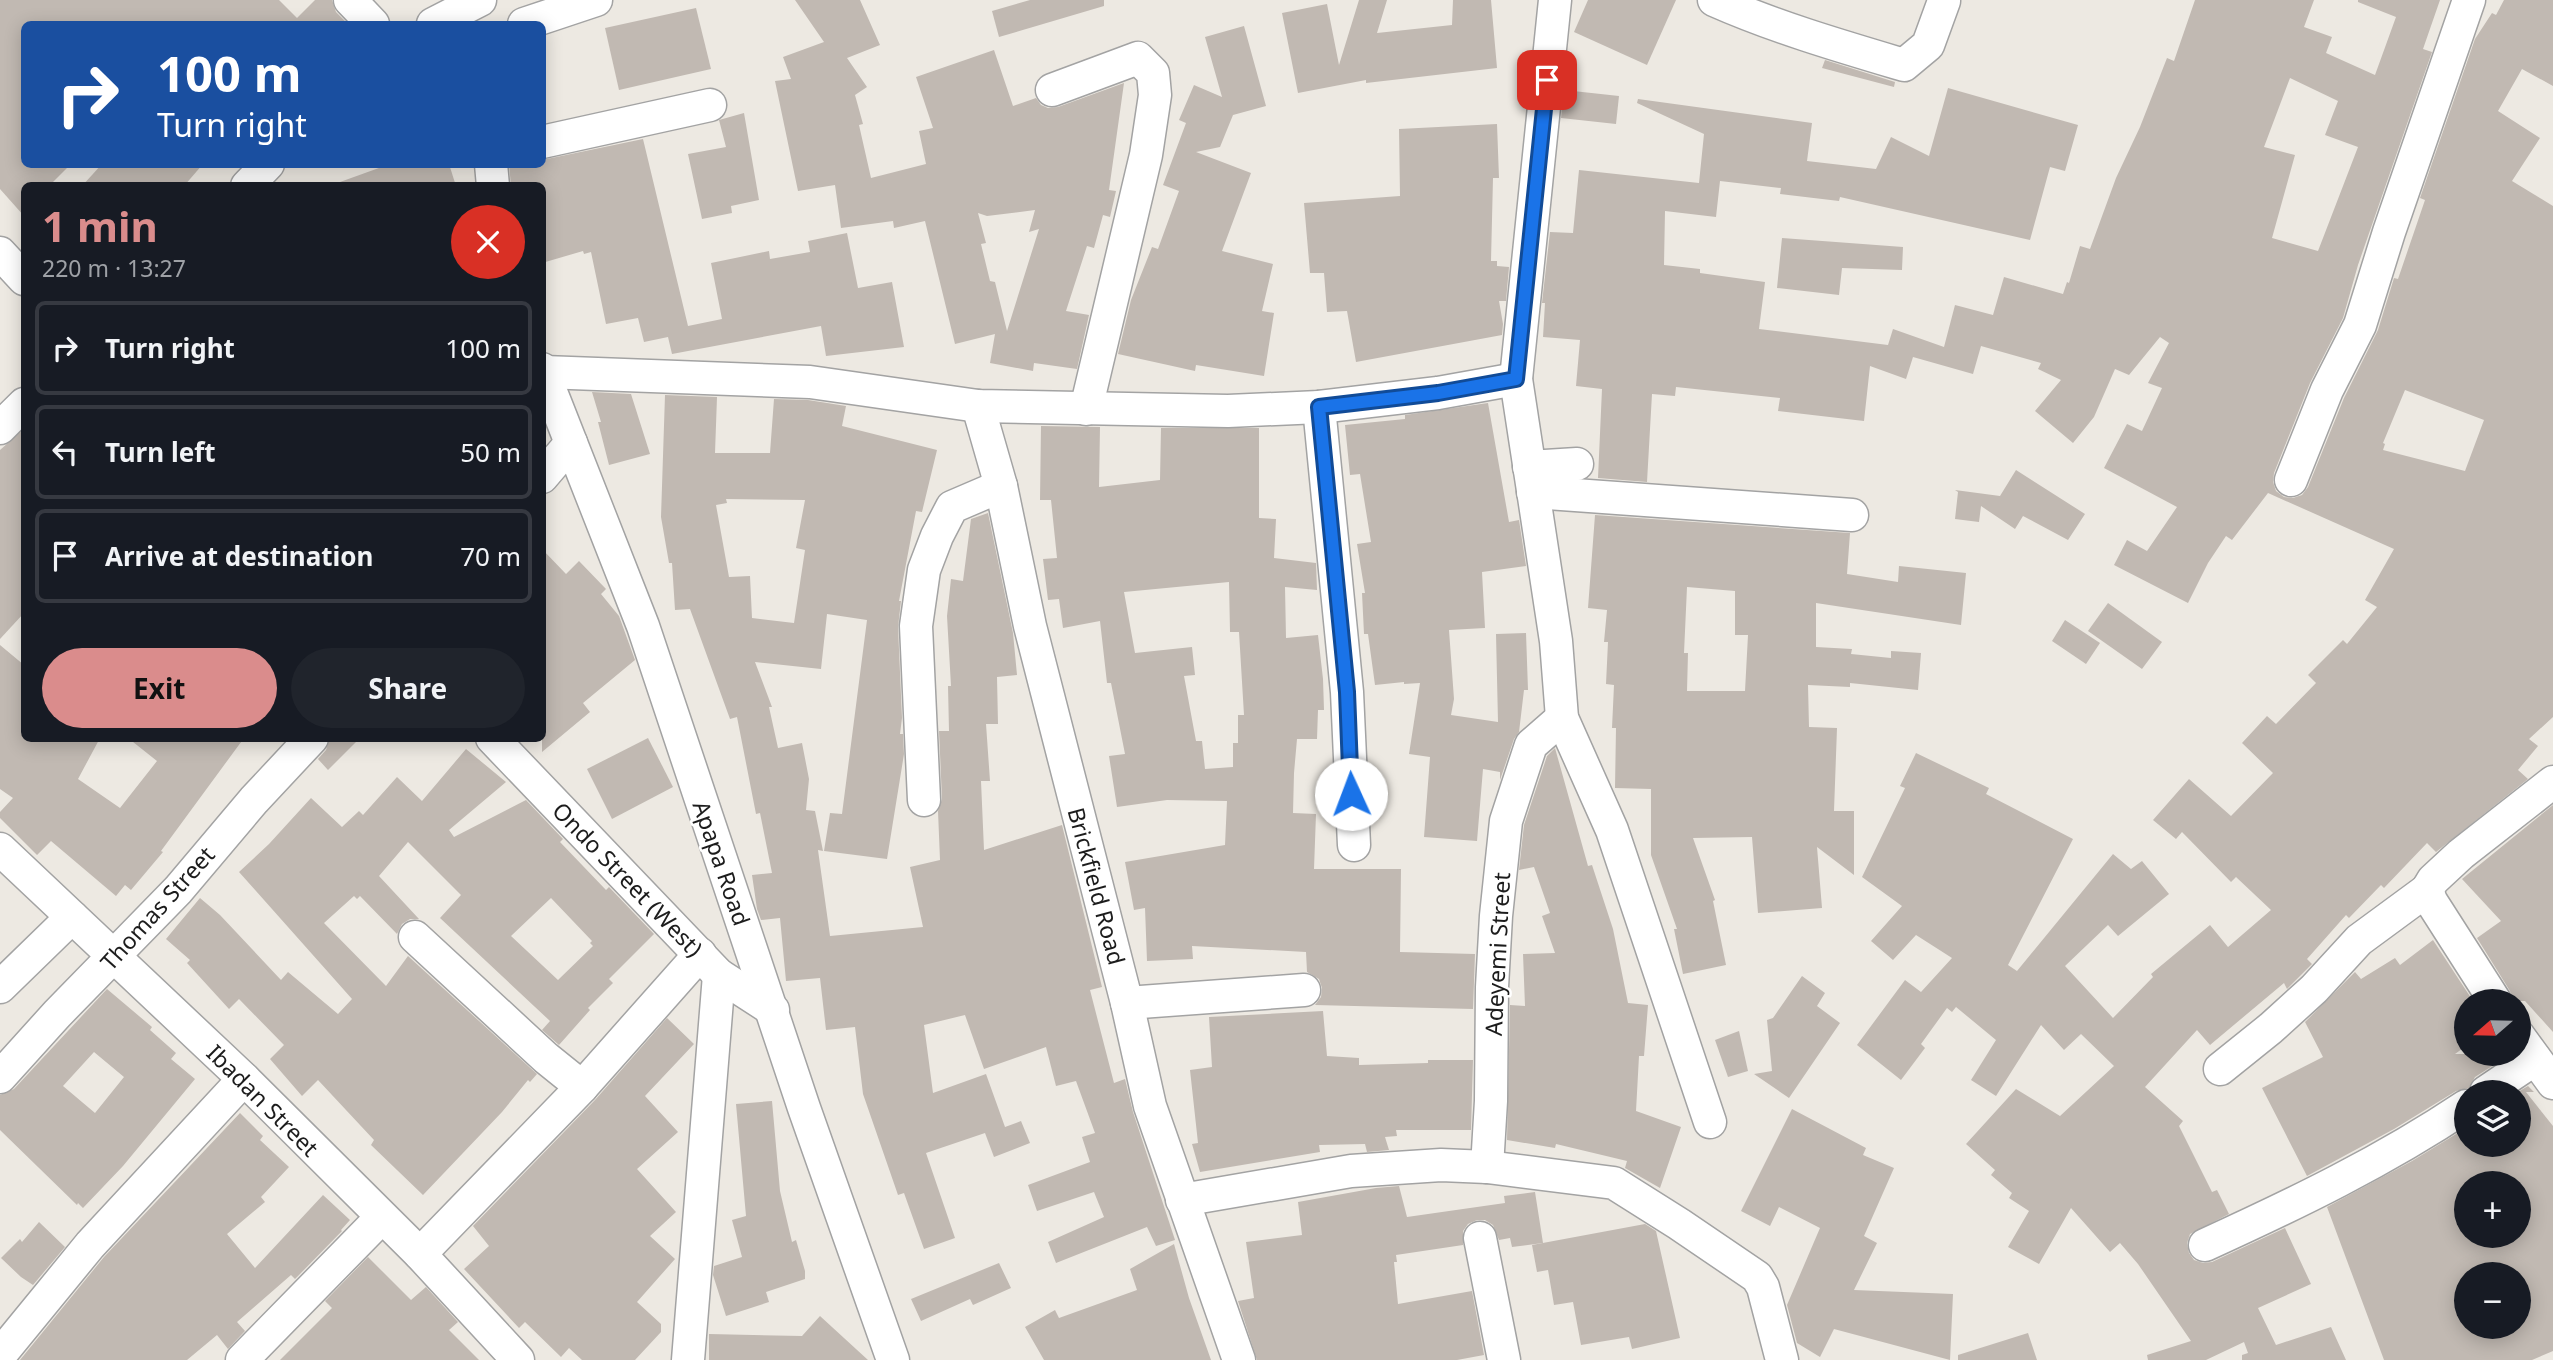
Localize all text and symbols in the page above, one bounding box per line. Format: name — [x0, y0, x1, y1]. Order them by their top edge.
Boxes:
text: 100 m — [157, 40, 302, 106]
icon: right — [42, 49, 133, 140]
pin — [1517, 50, 1577, 110]
icon: arrive — [1528, 61, 1566, 99]
text: Turn right — [157, 103, 307, 146]
text: 1 min — [42, 197, 158, 254]
button: close — [451, 205, 525, 279]
text: 220 m · 13:27 — [42, 252, 186, 284]
icon: right — [46, 329, 84, 367]
text: Turn right — [105, 330, 235, 366]
text: 100 m — [445, 330, 521, 366]
icon: left — [46, 433, 84, 471]
text: Turn left — [105, 434, 216, 470]
text: 50 m — [460, 434, 521, 470]
icon: arrive — [46, 537, 84, 575]
text: Arrive at destination — [105, 538, 374, 574]
text: 70 m — [460, 538, 521, 574]
button: Exit — [42, 648, 277, 728]
button: Share — [291, 648, 525, 728]
position arrow — [1314, 757, 1388, 831]
street label: Ondo Street (West) — [546, 795, 710, 963]
street label: Apapa Road — [686, 796, 758, 930]
street label: Brickfield Road — [1061, 804, 1133, 968]
street label: Thomas Street — [93, 839, 221, 977]
street label: Adeyemi Street — [1477, 871, 1517, 1037]
north arrow — [2454, 989, 2530, 1066]
map controls — [2454, 989, 2531, 1339]
street label: Ibadan Street — [200, 1037, 326, 1163]
button: layers — [2454, 1080, 2531, 1157]
button: + — [2454, 1171, 2531, 1248]
button: − — [2454, 1262, 2531, 1339]

